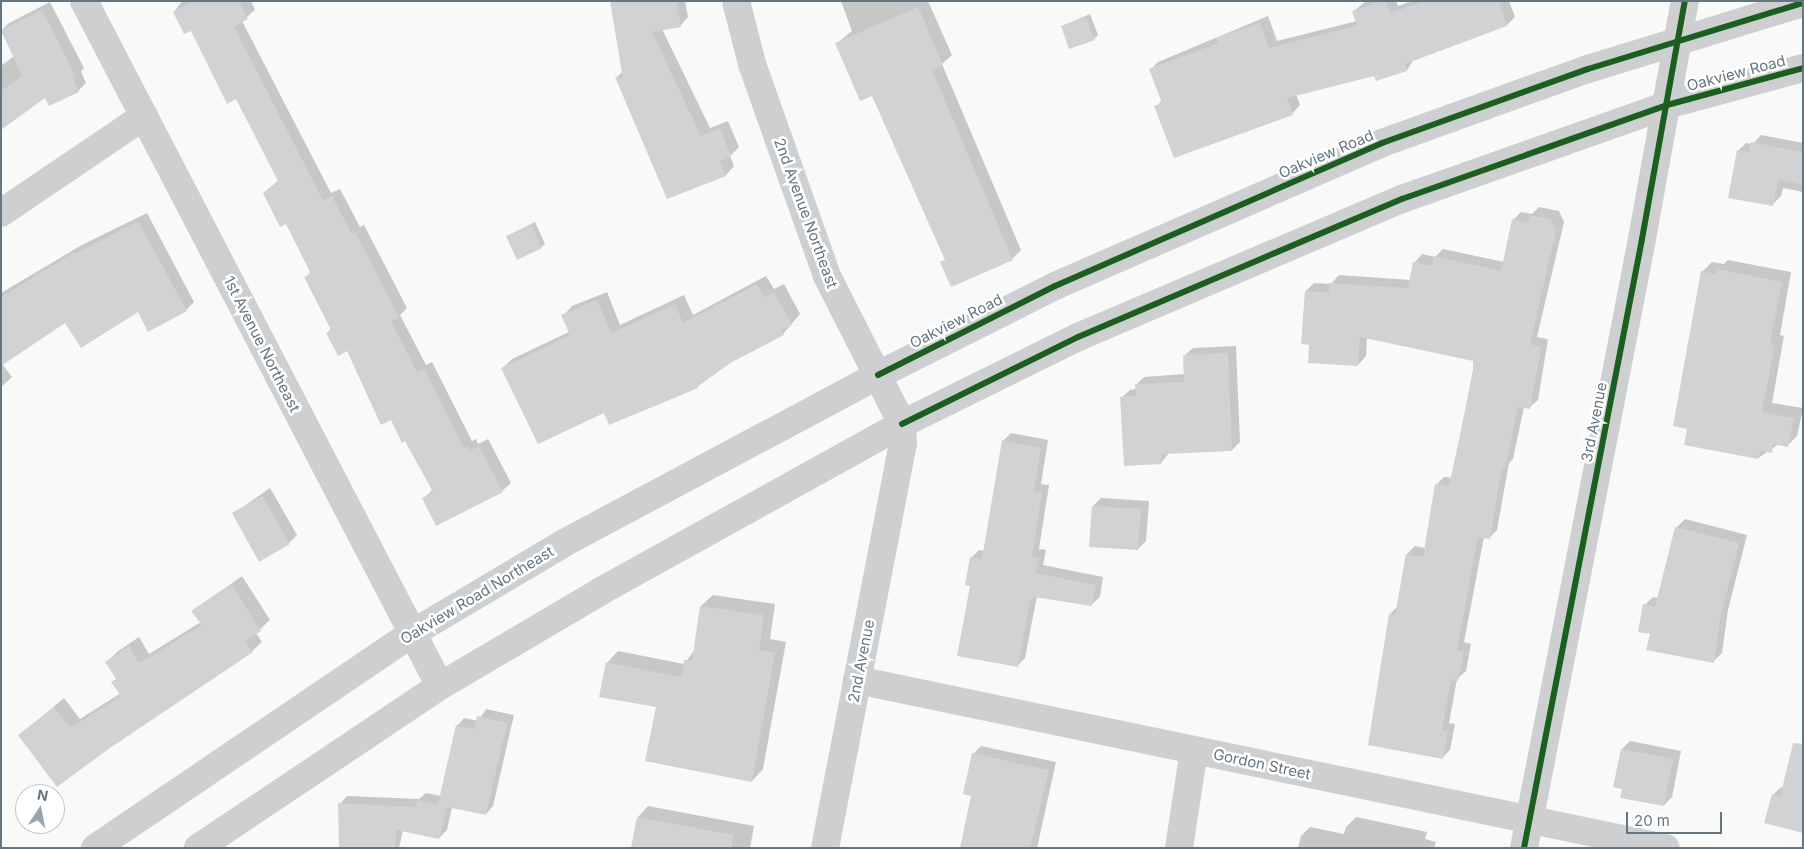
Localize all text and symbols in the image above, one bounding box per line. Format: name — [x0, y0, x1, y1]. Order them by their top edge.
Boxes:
street label: Oakview Road — [1685, 51, 1787, 95]
street label: Oakview Road — [1276, 126, 1376, 182]
street label: 2nd Avenue Northeast — [770, 135, 842, 291]
street label: 1st Avenue Northeast — [220, 273, 304, 415]
street label: Oakview Road — [907, 290, 1005, 352]
street label: 3rd Avenue — [1577, 381, 1611, 463]
street label: Oakview Road Northeast — [397, 542, 557, 648]
street label: 2nd Avenue — [844, 618, 878, 704]
street label: Gordon Street — [1212, 745, 1312, 783]
north arrow — [15, 784, 65, 834]
text: N — [36, 785, 50, 804]
scale bar — [1629, 802, 1725, 834]
text: 20 m — [1634, 811, 1670, 830]

